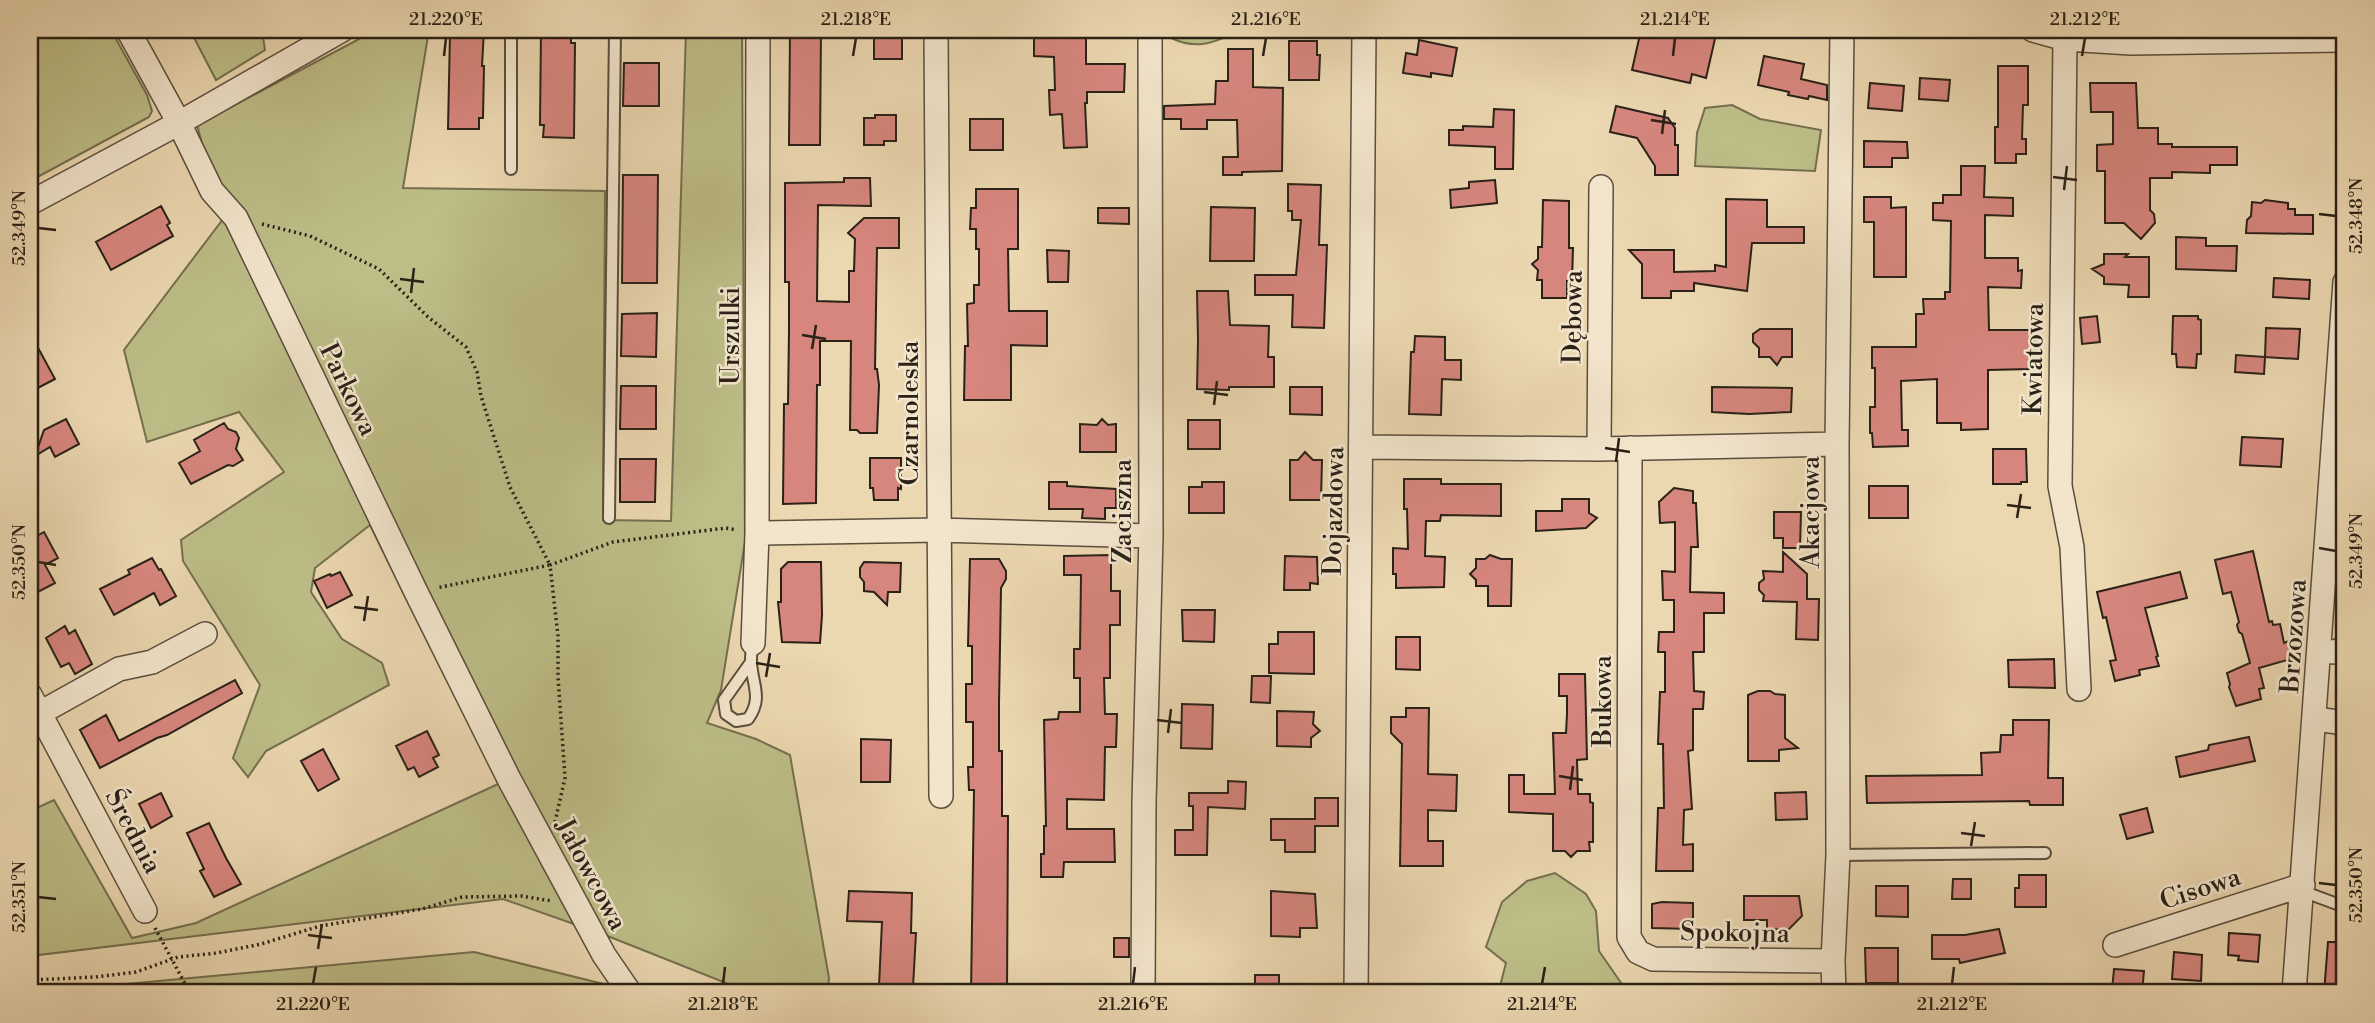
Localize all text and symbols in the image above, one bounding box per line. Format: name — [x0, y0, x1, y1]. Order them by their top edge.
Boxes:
text: 21.220°E — [409, 8, 483, 31]
text: 21.218°E — [821, 8, 891, 31]
text: 21.216°E — [1231, 8, 1301, 31]
text: 21.214°E — [1640, 8, 1710, 31]
text: 21.212°E — [2050, 8, 2120, 31]
text: 52.348°N — [2345, 177, 2368, 254]
text: 52.349°N — [8, 189, 31, 266]
street label: Dębowa — [1556, 269, 1590, 364]
street label: Urszulki — [715, 287, 747, 385]
street label: Kwiatowa — [2017, 302, 2051, 415]
street label: Parkowa — [312, 338, 385, 442]
street label: Czarnoleska — [894, 340, 926, 486]
street label: Dojazdowa — [1317, 445, 1351, 576]
street label: Akacjowa — [1795, 455, 1827, 569]
street label: Zaciszna — [1107, 458, 1139, 563]
text: 52.349°N — [2345, 512, 2368, 589]
text: 52.350°N — [8, 523, 31, 600]
street label: Brzozowa — [2274, 577, 2314, 695]
street label: Bukowa — [1587, 654, 1619, 748]
street label: Średnia — [98, 783, 171, 880]
street label: Jałowcowa — [548, 812, 634, 937]
text: 52.350°N — [2345, 846, 2368, 923]
text: 52.351°N — [8, 861, 31, 933]
street label: Cisowa — [2156, 861, 2246, 917]
street label: Spokojna — [1680, 916, 1791, 950]
text: 21.220°E — [276, 993, 350, 1016]
text: 21.218°E — [688, 993, 758, 1016]
text: 21.216°E — [1098, 993, 1168, 1016]
text: 21.214°E — [1507, 993, 1577, 1016]
text: 21.212°E — [1917, 993, 1987, 1016]

